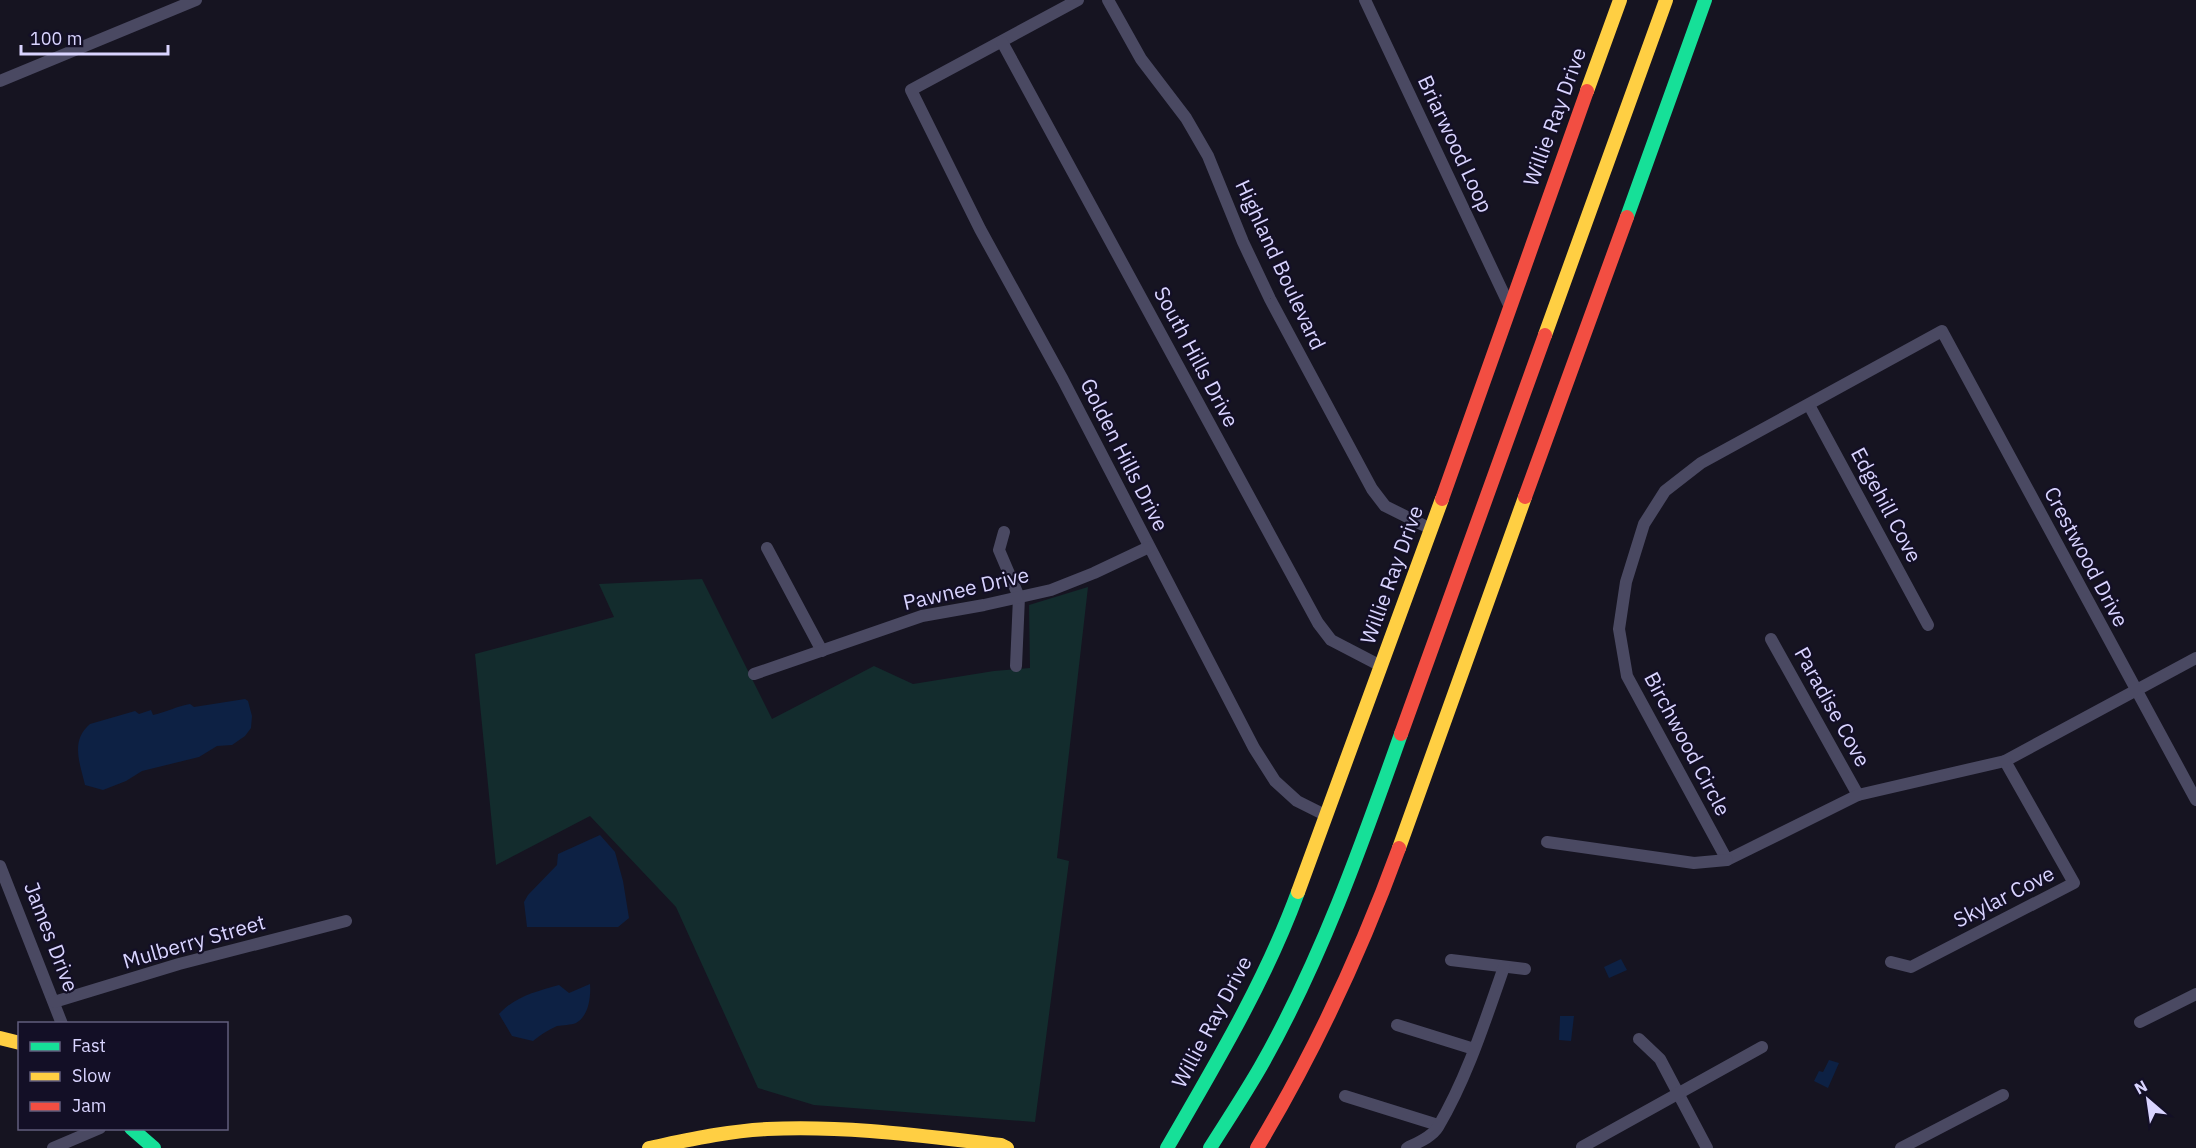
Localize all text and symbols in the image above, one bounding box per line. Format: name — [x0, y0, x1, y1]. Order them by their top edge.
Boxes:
scale bar — [21, 18, 168, 56]
text: 100 m — [30, 27, 82, 50]
street label: Willie Ray Drive — [1516, 43, 1592, 190]
street label: Briarwood Loop — [1412, 70, 1500, 217]
street label: Highland Boulevard — [1229, 175, 1333, 354]
street label: South Hills Drive — [1148, 281, 1246, 432]
street label: Golden Hills Drive — [1074, 373, 1176, 536]
street label: Edgehill Cove — [1845, 442, 1929, 567]
street label: Crestwood Drive — [2038, 482, 2136, 632]
street label: Willie Ray Drive — [1353, 501, 1429, 648]
street label: Pawnee Drive — [900, 560, 1032, 616]
street label: Paradise Cove — [1788, 642, 1877, 771]
street label: Birchwood Circle — [1638, 667, 1738, 820]
street label: Skylar Cove — [1948, 859, 2059, 933]
street label: James Drive — [18, 878, 86, 996]
street label: Mulberry Street — [119, 907, 268, 975]
street label: Willie Ray Drive — [1165, 951, 1258, 1092]
legend — [18, 1022, 228, 1130]
text: Fast — [72, 1034, 106, 1057]
text: Slow — [72, 1064, 111, 1087]
north arrow — [2118, 1070, 2178, 1130]
text: N — [2131, 1075, 2151, 1098]
text: Jam — [72, 1094, 107, 1117]

